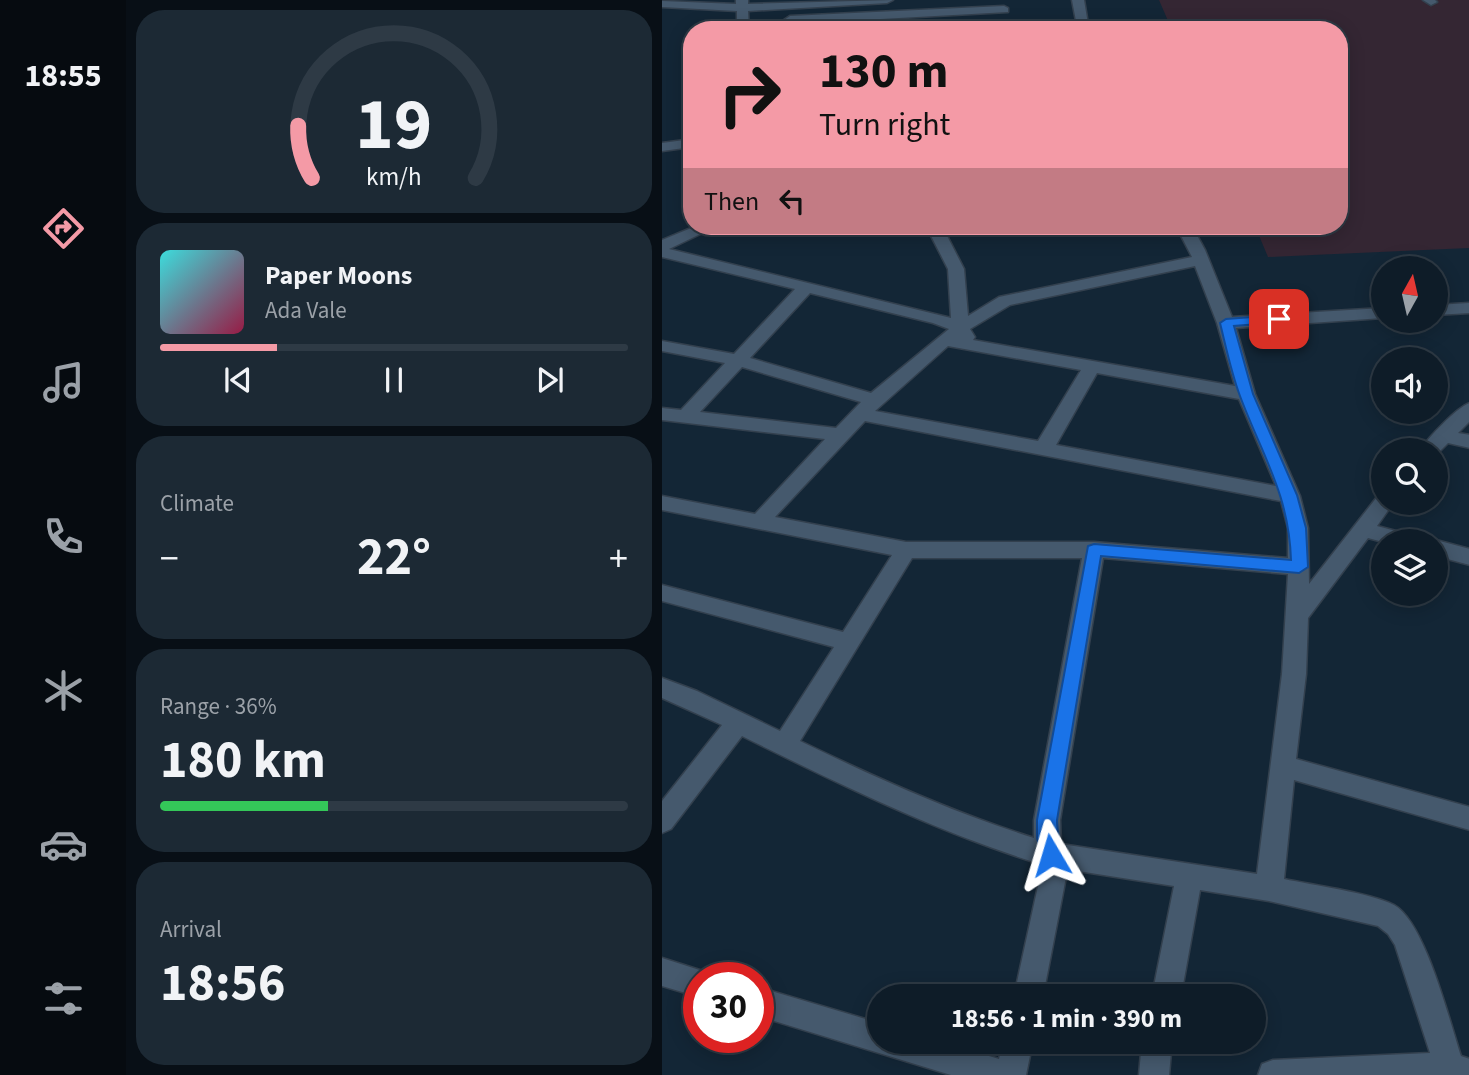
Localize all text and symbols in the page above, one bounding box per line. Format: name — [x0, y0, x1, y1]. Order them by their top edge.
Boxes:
text: 130 m — [819, 37, 948, 107]
icon: right — [704, 49, 795, 140]
text: 18:55 — [24, 53, 102, 99]
text: 19 — [356, 73, 432, 177]
text: Turn right — [819, 102, 950, 148]
text: km/h — [366, 158, 422, 194]
icon: left — [773, 182, 811, 220]
text: Then — [704, 183, 759, 220]
icon: directions — [39, 204, 88, 253]
north arrow — [1371, 256, 1448, 332]
map controls — [1371, 256, 1448, 606]
text: Paper Moons — [265, 257, 412, 294]
pin — [1249, 289, 1309, 349]
text: Ada Vale — [265, 294, 347, 327]
icon: arrive — [1260, 300, 1298, 338]
button: sound — [1371, 347, 1448, 424]
icon: music — [39, 358, 88, 407]
icon: previous — [219, 361, 257, 399]
icon: pause — [375, 361, 413, 399]
icon: next — [531, 361, 569, 399]
button: search — [1371, 438, 1448, 515]
text: Climate — [160, 487, 234, 520]
icon: phone — [39, 512, 88, 561]
text: 22° — [357, 521, 431, 595]
button: layers — [1371, 529, 1448, 606]
text: − — [160, 532, 179, 586]
text: + — [609, 532, 628, 586]
icon: climate — [39, 666, 88, 715]
text: Range · 36% — [160, 690, 277, 723]
text: 180 km — [160, 724, 326, 798]
position arrow — [1014, 818, 1088, 892]
icon: car — [39, 820, 88, 869]
text: Arrival — [160, 913, 222, 946]
text: 18:56 — [160, 947, 285, 1021]
speed limit sign: 30 — [683, 962, 774, 1053]
icon: filters — [39, 974, 88, 1023]
text: 18:56 · 1 min · 390 m — [951, 1000, 1182, 1037]

